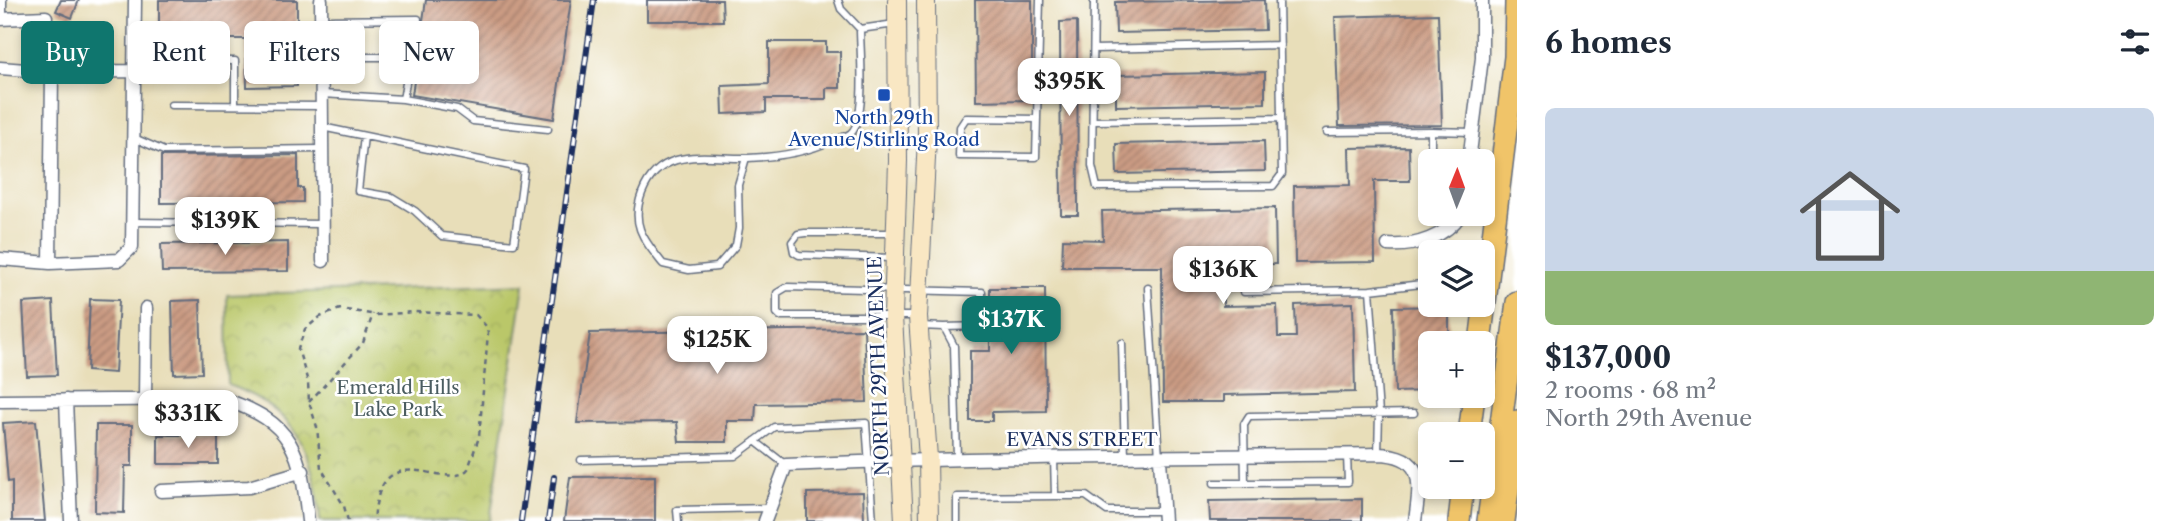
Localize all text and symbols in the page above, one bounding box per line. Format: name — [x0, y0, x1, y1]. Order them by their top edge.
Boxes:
chip: Buy — [21, 21, 114, 84]
chip: Rent — [128, 21, 230, 84]
chip: Filters — [244, 21, 365, 84]
chip: New — [379, 21, 479, 84]
icon: filters — [2116, 23, 2154, 61]
text: 6 homes — [1545, 24, 1672, 61]
pin: $395K — [1020, 58, 1118, 118]
text: $395K — [1034, 67, 1104, 95]
marker: North 29th Avenue/Stirling Road — [876, 87, 892, 103]
place label: North 29th Avenue/Stirling Road — [787, 106, 980, 151]
north arrow — [1418, 149, 1494, 226]
map controls — [1418, 149, 1495, 499]
icon: home — [1787, 153, 1913, 279]
pin: $139K — [176, 198, 274, 257]
text: $139K — [191, 206, 259, 234]
button: layers — [1418, 240, 1495, 317]
pin: $136K — [1174, 246, 1272, 306]
text: $136K — [1189, 255, 1257, 283]
street label: NORTH 29TH AVENUE — [863, 256, 894, 476]
pin: $137K — [962, 296, 1060, 356]
text: $137K — [978, 305, 1044, 333]
pin: $125K — [668, 316, 766, 376]
text: $125K — [683, 325, 751, 353]
button: + — [1418, 331, 1495, 408]
text: $137,000 — [1545, 339, 1671, 376]
park label: Emerald Hills Lake Park — [336, 376, 460, 421]
text: 2 rooms · 68 m² — [1545, 376, 1716, 404]
pin: $331K — [139, 391, 237, 450]
text: $331K — [154, 399, 222, 427]
text: North 29th Avenue — [1545, 404, 1752, 432]
button: − — [1418, 422, 1495, 499]
street label: EVANS STREET — [1006, 428, 1159, 451]

